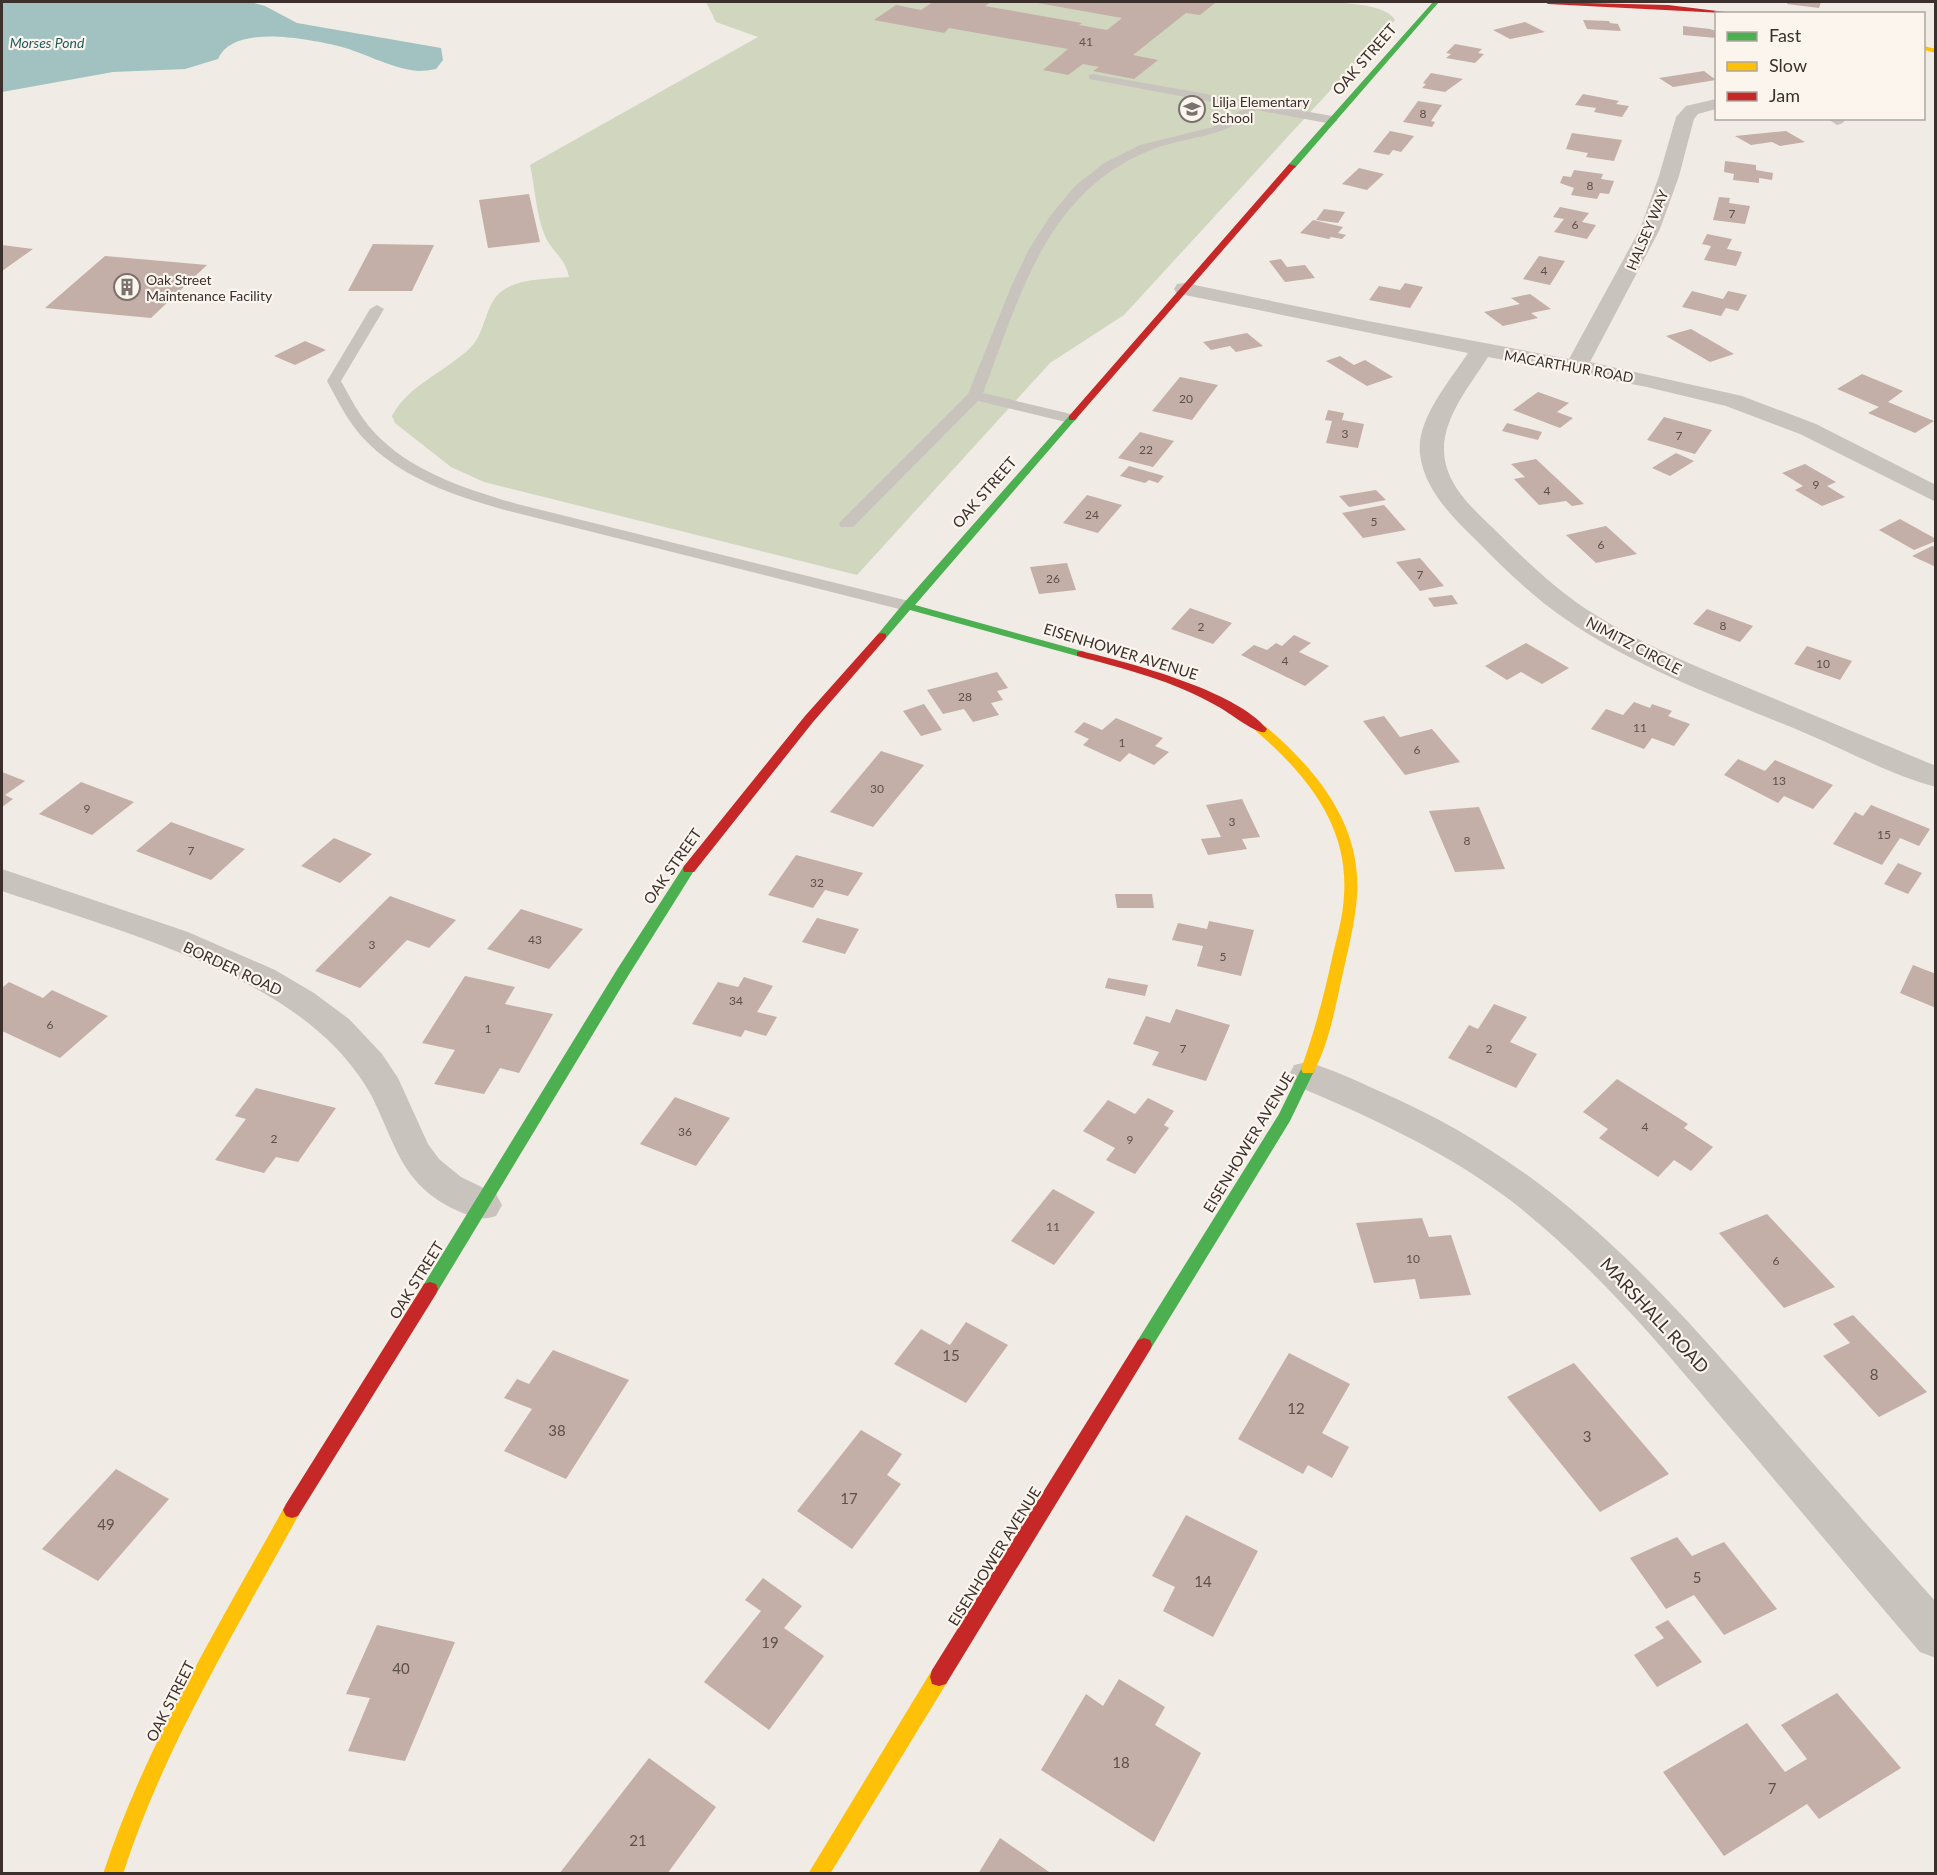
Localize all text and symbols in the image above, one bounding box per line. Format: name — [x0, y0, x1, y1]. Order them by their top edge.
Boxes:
legend — [1715, 12, 1925, 120]
street label: OAK STREET — [1328, 20, 1400, 98]
text: Fast — [1769, 24, 1802, 46]
water label: Morses Pond — [10, 34, 85, 51]
house number: 41 — [1079, 34, 1093, 49]
text: Slow — [1769, 54, 1807, 76]
text: Jam — [1769, 84, 1800, 106]
place label: Lilja Elementary School — [1212, 93, 1310, 126]
school or university icon: Lilja Elementary School — [1177, 94, 1207, 124]
house number: 8 — [1420, 106, 1427, 121]
house number: 8 — [1587, 178, 1594, 193]
street label: HALSEY WAY — [1622, 187, 1672, 273]
house number: 7 — [1729, 206, 1736, 221]
house number: 6 — [1572, 217, 1579, 232]
house number: 4 — [1541, 263, 1548, 278]
place label: Oak Street Maintenance Facility — [146, 271, 273, 304]
building icon: Oak Street Maintenance Facility — [112, 272, 142, 302]
street label: MACARTHUR ROAD — [1503, 346, 1635, 386]
house number: 20 — [1179, 391, 1193, 406]
house number: 3 — [1342, 426, 1349, 441]
house number: 7 — [1676, 428, 1683, 443]
house number: 22 — [1139, 442, 1153, 457]
street label: OAK STREET — [948, 453, 1020, 531]
house number: 9 — [1813, 477, 1820, 492]
house number: 4 — [1544, 483, 1551, 498]
house number: 24 — [1085, 507, 1099, 522]
house number: 5 — [1371, 514, 1378, 529]
house number: 6 — [1598, 537, 1605, 552]
house number: 7 — [1417, 567, 1424, 582]
house number: 26 — [1046, 571, 1060, 586]
street label: NIMITZ CIRCLE — [1583, 612, 1685, 678]
house number: 8 — [1720, 618, 1727, 633]
street label: EISENHOWER AVENUE — [1042, 619, 1200, 683]
house number: 2 — [1198, 619, 1205, 634]
house number: 4 — [1282, 653, 1289, 668]
house number: 10 — [1816, 656, 1830, 671]
house number: 28 — [958, 689, 972, 704]
house number: 11 — [1633, 720, 1647, 735]
house number: 1 — [1119, 735, 1126, 750]
house number: 6 — [1414, 742, 1421, 757]
house number: 13 — [1772, 773, 1786, 788]
house number: 30 — [870, 781, 884, 796]
house number: 9 — [84, 801, 91, 816]
house number: 3 — [1229, 814, 1236, 829]
street label: OAK STREET — [639, 825, 705, 907]
house number: 15 — [1877, 827, 1891, 842]
house number: 8 — [1464, 833, 1471, 848]
house number: 7 — [188, 843, 195, 858]
house number: 32 — [810, 875, 824, 890]
house number: 43 — [528, 932, 542, 947]
street label: BORDER ROAD — [181, 937, 285, 999]
house number: 3 — [369, 937, 376, 952]
house number: 5 — [1220, 949, 1227, 964]
house number: 34 — [729, 993, 743, 1008]
house number: 6 — [47, 1017, 54, 1032]
house number: 1 — [485, 1021, 492, 1036]
house number: 7 — [1180, 1041, 1187, 1056]
house number: 2 — [1486, 1041, 1493, 1056]
street label: EISENHOWER AVENUE — [1199, 1069, 1297, 1215]
house number: 4 — [1642, 1119, 1649, 1134]
house number: 36 — [678, 1124, 692, 1139]
house number: 2 — [271, 1131, 278, 1146]
house number: 9 — [1127, 1132, 1134, 1147]
house number: 11 — [1046, 1219, 1060, 1234]
street label: OAK STREET — [385, 1238, 447, 1322]
house number: 10 — [1406, 1251, 1420, 1266]
street label: MARSHALL ROAD — [1596, 1253, 1714, 1377]
house number: 6 — [1773, 1253, 1780, 1268]
house number: 15 — [942, 1346, 960, 1364]
house number: 8 — [1870, 1365, 1878, 1383]
house number: 12 — [1287, 1399, 1305, 1417]
house number: 38 — [548, 1421, 566, 1439]
house number: 3 — [1583, 1427, 1591, 1445]
street label: EISENHOWER AVENUE — [944, 1483, 1044, 1629]
house number: 17 — [840, 1489, 858, 1507]
house number: 49 — [97, 1515, 115, 1533]
house number: 5 — [1693, 1568, 1701, 1586]
house number: 14 — [1194, 1572, 1212, 1590]
house number: 19 — [761, 1633, 779, 1651]
street label: OAK STREET — [142, 1657, 198, 1744]
house number: 40 — [392, 1659, 410, 1677]
house number: 18 — [1112, 1753, 1130, 1771]
house number: 7 — [1768, 1779, 1777, 1797]
house number: 21 — [629, 1831, 647, 1849]

